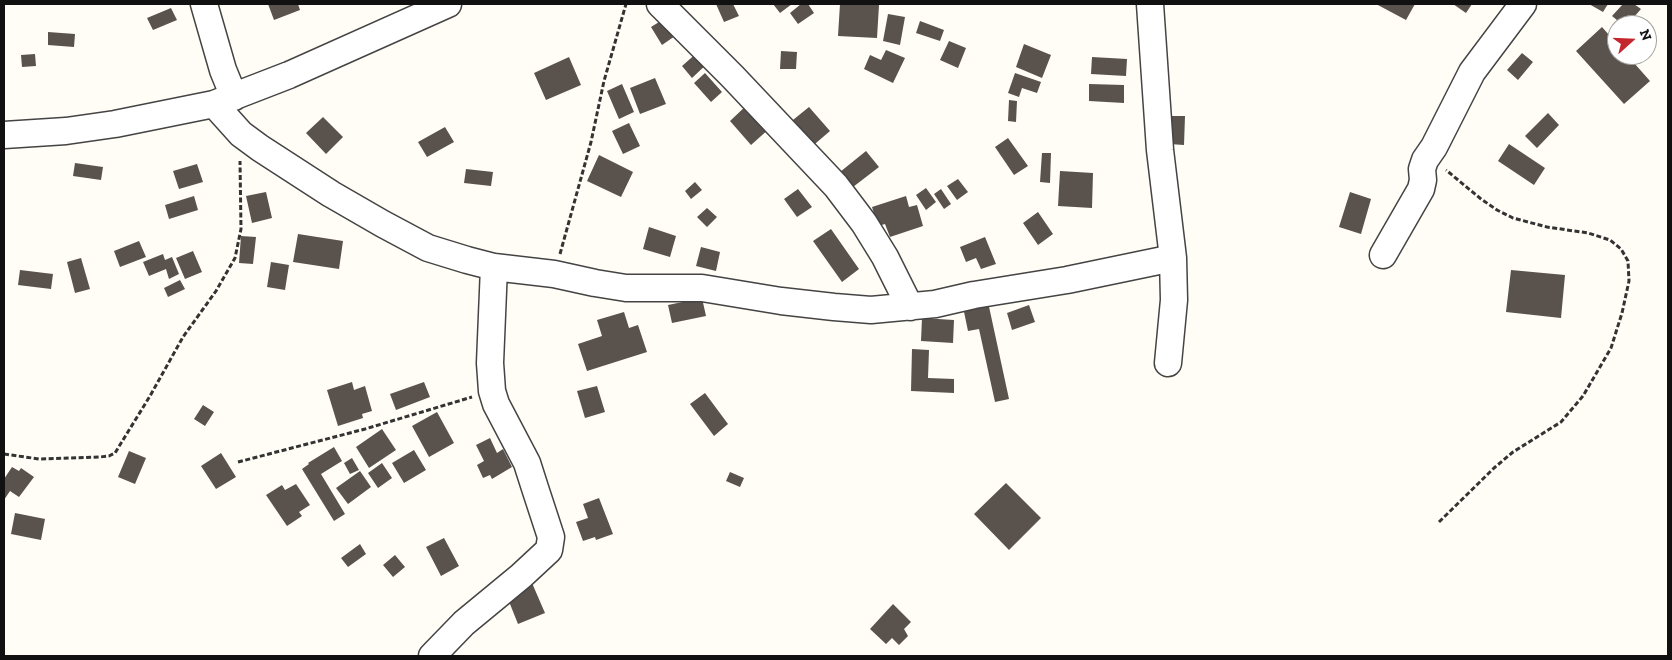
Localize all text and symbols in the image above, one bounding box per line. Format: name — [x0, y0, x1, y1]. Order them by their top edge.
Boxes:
north arrow — [1607, 15, 1657, 65]
text: N — [1636, 27, 1655, 43]

